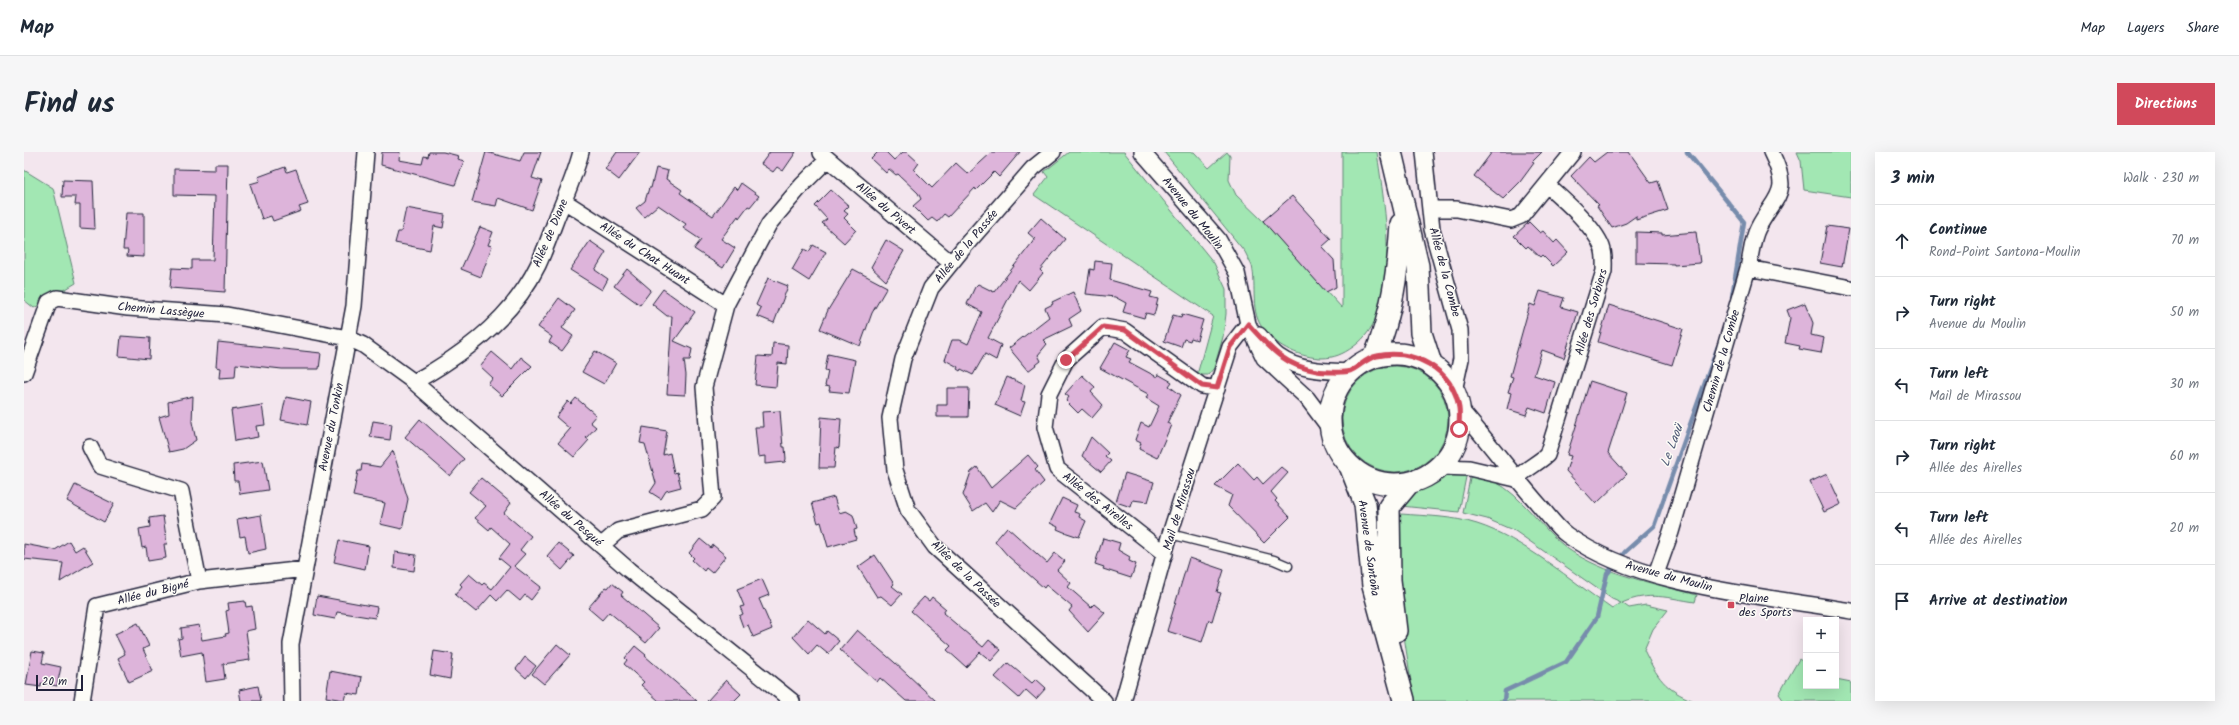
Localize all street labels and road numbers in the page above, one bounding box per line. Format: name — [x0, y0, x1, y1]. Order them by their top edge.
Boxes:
street label: Avenue du Moulin — [1157, 173, 1228, 254]
street label: Allée du Pivert — [851, 177, 920, 240]
street label: Allée de Diane — [527, 195, 574, 270]
street label: Allée de la Passée — [930, 205, 1003, 287]
street label: Allée du Chat Huant — [596, 217, 694, 290]
street label: Allée de la Combe — [1423, 225, 1466, 320]
street label: Allée des Sorbiers — [1570, 267, 1613, 358]
street label: Chemin Lassègue — [117, 297, 206, 324]
street label: Chemin de la Combe — [1698, 307, 1745, 415]
street label: Avenue du Tonkin — [314, 381, 349, 473]
street label: Mail de Mirassou — [1158, 465, 1201, 553]
street label: Allée des Airelles — [1058, 467, 1137, 535]
street label: Allée du Pesqué — [535, 485, 607, 552]
street label: Avenue de Santoña — [1352, 499, 1385, 598]
street label: Allée de la Passée — [926, 536, 1006, 613]
street label: Avenue du Moulin — [1623, 556, 1715, 597]
street label: Allée du Bigné — [115, 574, 192, 611]

